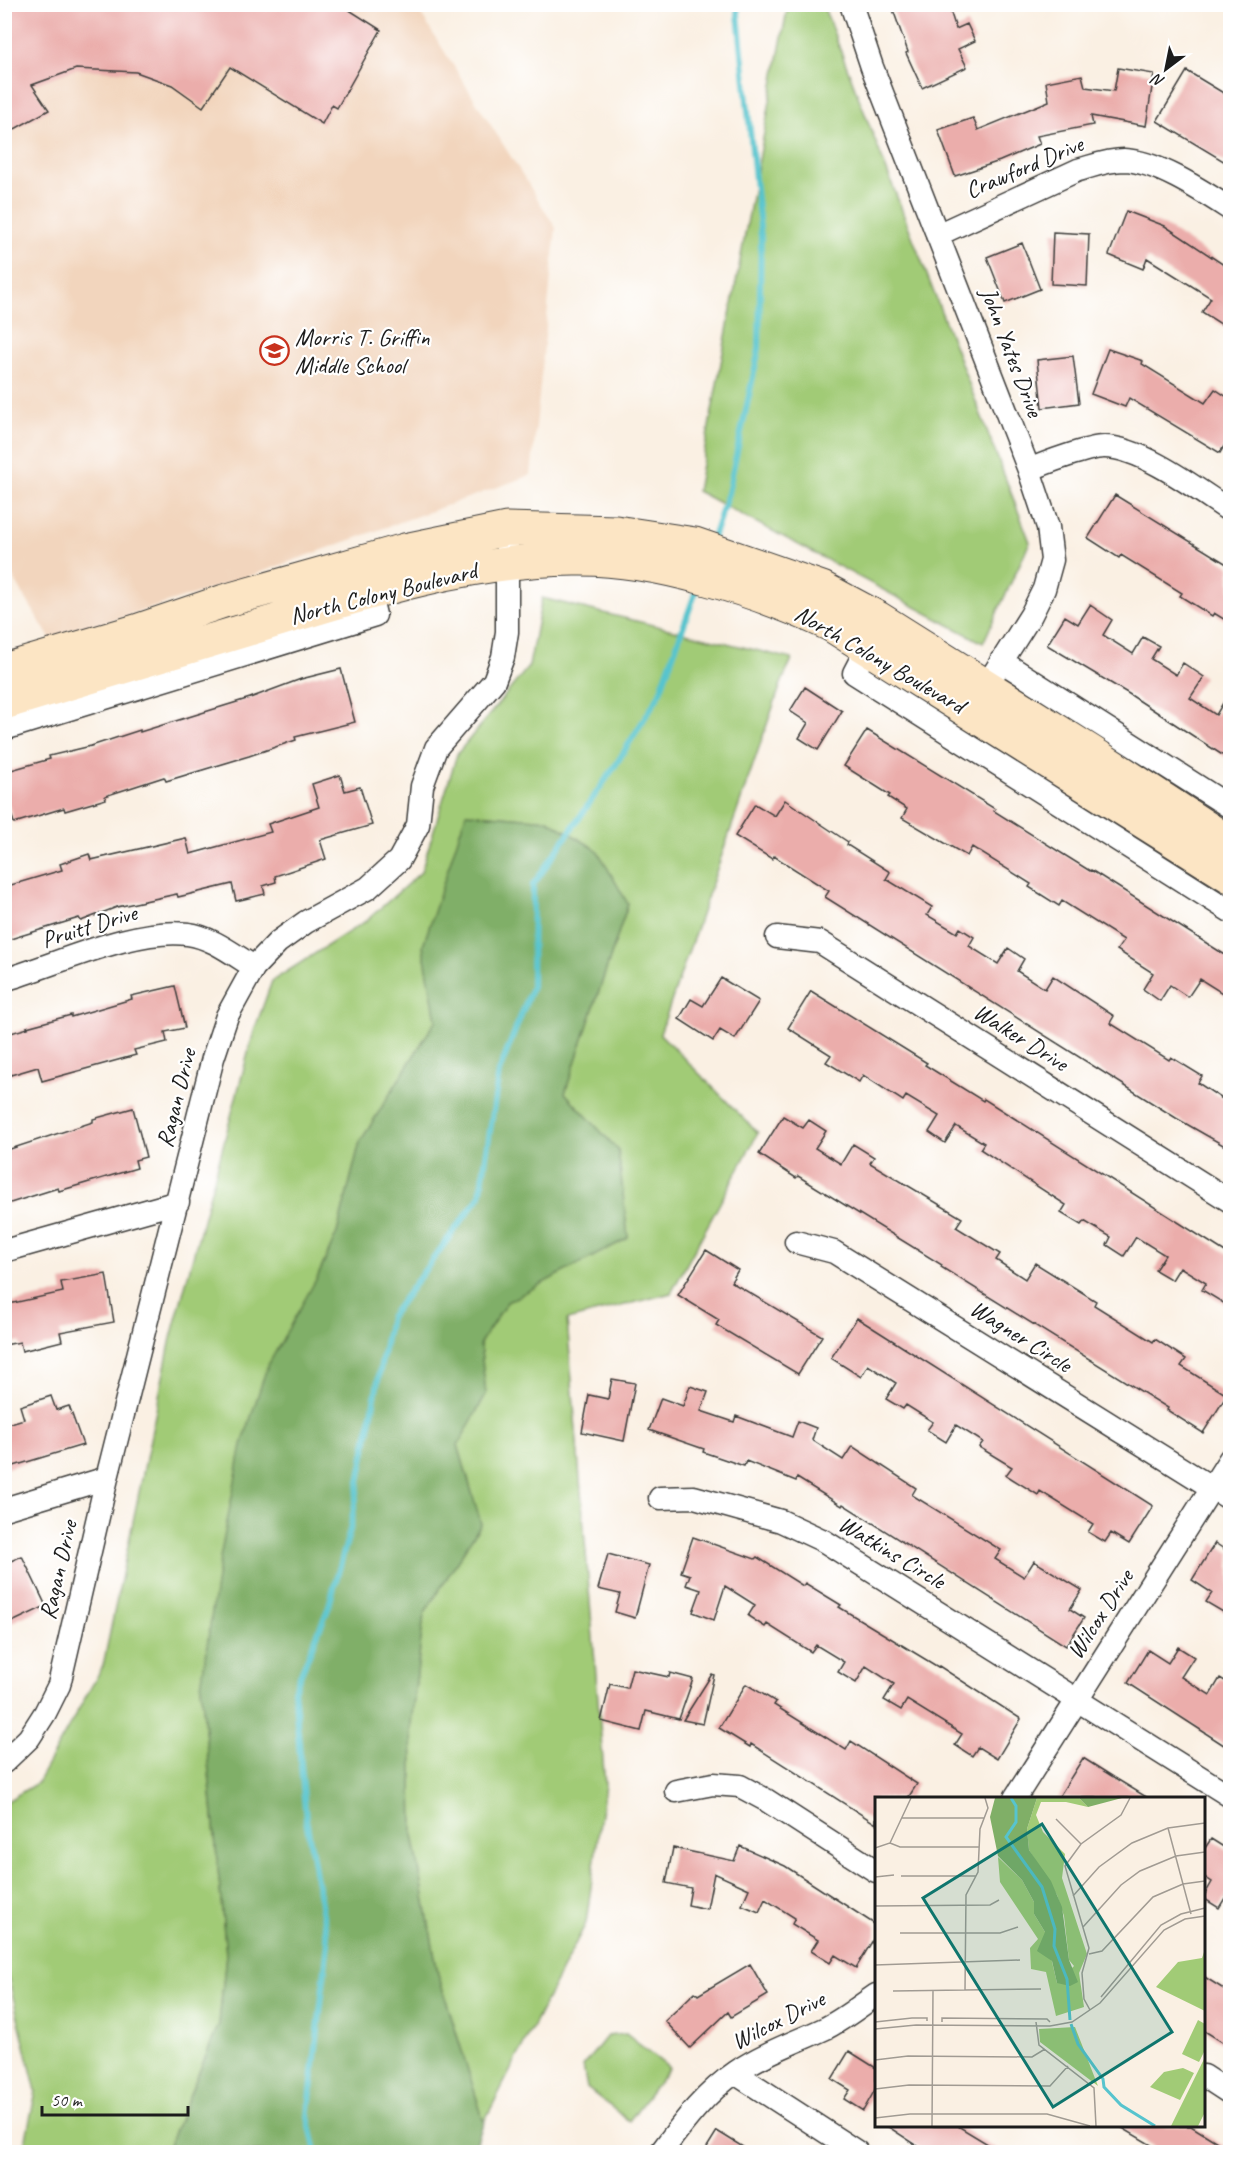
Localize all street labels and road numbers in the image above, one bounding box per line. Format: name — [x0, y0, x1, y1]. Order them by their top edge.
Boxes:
street label: Crawford Drive — [961, 128, 1089, 205]
street label: John Yates Drive — [973, 282, 1051, 423]
street label: North Colony Boulevard — [286, 554, 483, 631]
street label: North Colony Boulevard — [789, 598, 974, 722]
street label: Pruitt Drive — [38, 897, 142, 955]
street label: Walker Drive — [968, 996, 1076, 1079]
street label: Ragan Drive — [149, 1043, 203, 1150]
street label: Wagner Circle — [965, 1293, 1079, 1380]
street label: Watkins Circle — [833, 1508, 953, 1597]
street label: Ragan Drive — [32, 1515, 84, 1622]
street label: Wilcox Drive — [1060, 1562, 1141, 1664]
street label: Wilcox Drive — [726, 1983, 832, 2056]

